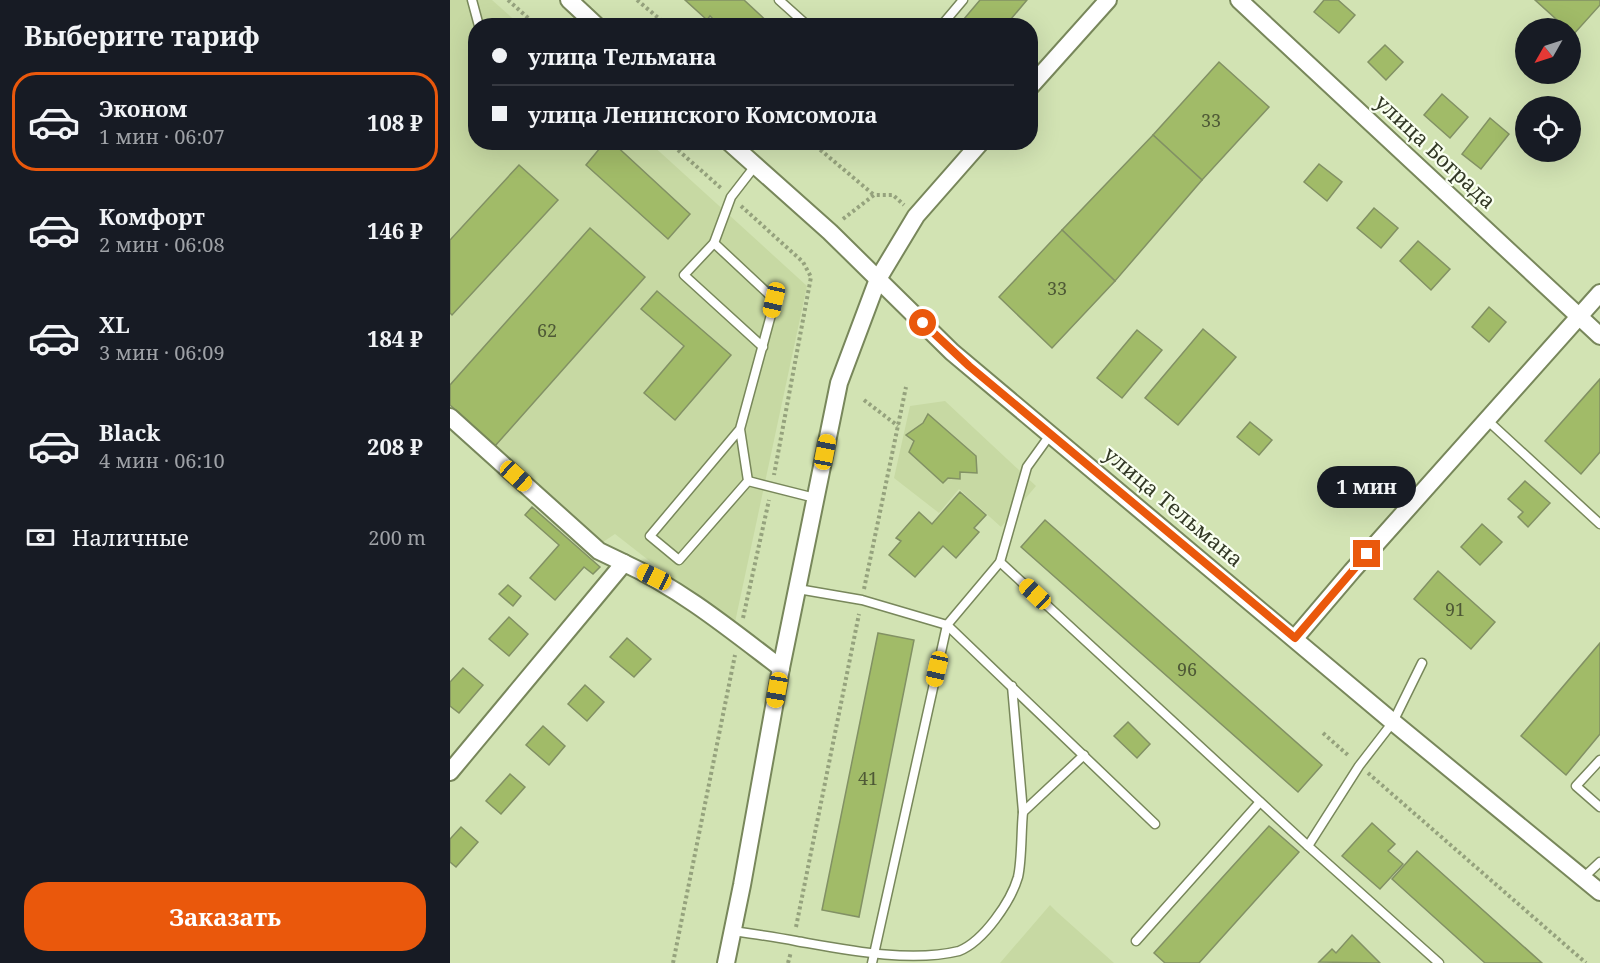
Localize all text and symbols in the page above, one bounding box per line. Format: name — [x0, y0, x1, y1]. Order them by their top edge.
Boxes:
text: Выберите тариф — [24, 17, 260, 54]
north arrow — [1515, 18, 1581, 84]
map controls — [1515, 18, 1581, 162]
text: улица Тельмана — [528, 41, 717, 71]
street label: улица Бограда — [1369, 88, 1502, 215]
text: Эконом — [99, 93, 187, 123]
icon: car — [27, 95, 81, 149]
button: locate — [1515, 96, 1581, 162]
text: улица Ленинского Комсомола — [528, 99, 877, 129]
text: 108 ₽ — [367, 107, 423, 137]
house number: 33 — [1201, 108, 1221, 132]
text: 1 мин · 06:07 — [99, 123, 225, 150]
text: Комфорт — [99, 201, 205, 231]
icon: car — [27, 203, 81, 257]
text: 146 ₽ — [367, 215, 423, 245]
text: 2 мин · 06:08 — [99, 231, 225, 258]
house number: 33 — [1047, 276, 1067, 300]
car — [761, 280, 787, 320]
text: XL — [99, 309, 130, 339]
route start — [909, 309, 936, 336]
icon: car — [27, 311, 81, 365]
house number: 62 — [537, 318, 557, 342]
text: 184 ₽ — [367, 323, 423, 353]
text: 3 мин · 06:09 — [99, 339, 225, 366]
text: Black — [99, 417, 160, 447]
icon: car — [27, 419, 81, 473]
text: 208 ₽ — [367, 431, 423, 461]
car — [813, 433, 837, 471]
street label: улица Тельмана — [1098, 440, 1249, 573]
text: 4 мин · 06:10 — [99, 447, 225, 474]
car — [497, 457, 535, 495]
callout: 1 мин — [1318, 467, 1416, 509]
text: 1 мин — [1336, 473, 1397, 500]
icon: cash — [24, 521, 57, 554]
text: Наличные — [72, 522, 189, 552]
text: 200 m — [368, 524, 426, 551]
route end — [1353, 540, 1380, 567]
car — [634, 561, 674, 593]
car — [1016, 575, 1054, 613]
house number: 91 — [1445, 597, 1465, 621]
car — [924, 649, 950, 689]
house number: 96 — [1177, 657, 1197, 681]
car — [765, 671, 789, 709]
house number: 41 — [858, 766, 878, 790]
button: Заказать — [24, 882, 426, 951]

